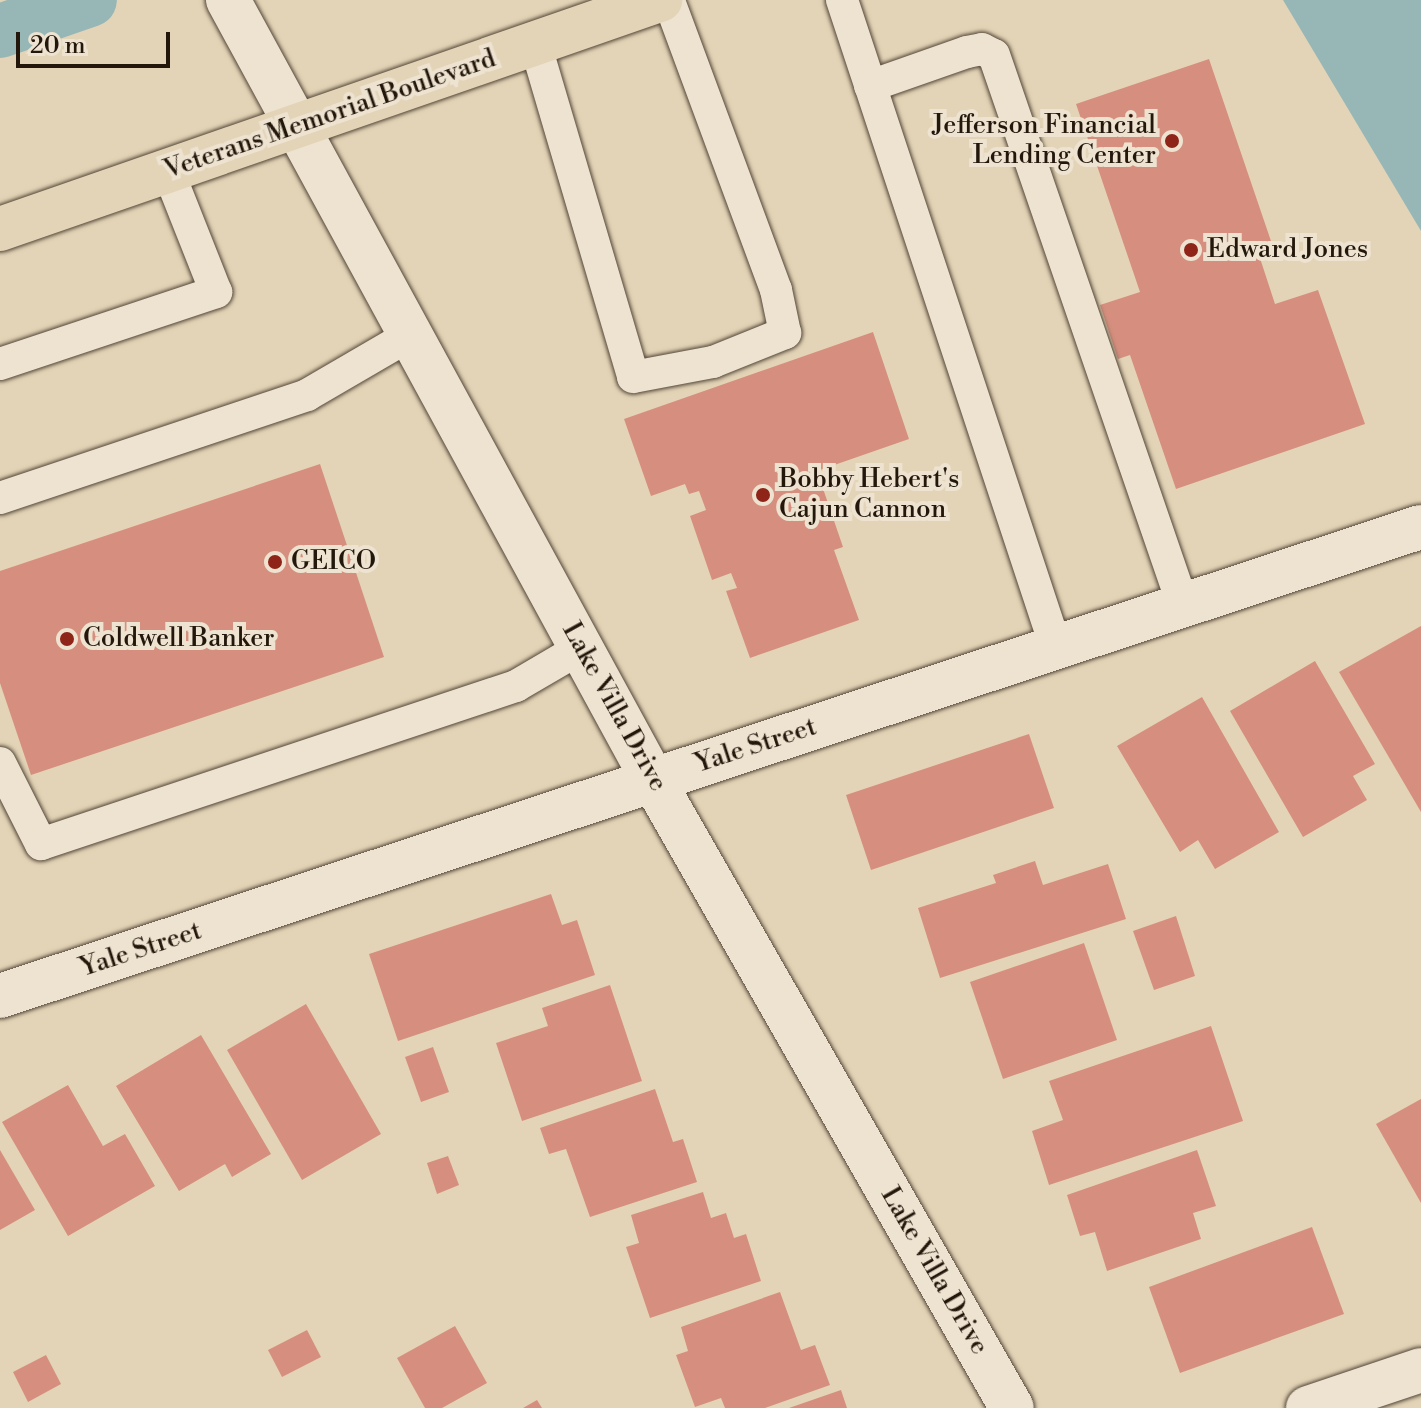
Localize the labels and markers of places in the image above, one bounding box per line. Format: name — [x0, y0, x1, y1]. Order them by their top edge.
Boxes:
place label: Jefferson Financial Lending Center — [932, 110, 1156, 172]
marker: Jefferson Financial Lending Center — [1163, 132, 1181, 150]
place label: Edward Jones — [1207, 234, 1368, 266]
marker: Edward Jones — [1182, 241, 1200, 259]
place label: Bobby Hebert's Cajun Cannon — [779, 464, 959, 526]
marker: Bobby Hebert's Cajun Cannon — [754, 486, 772, 504]
place label: GEICO — [291, 546, 376, 578]
marker: GEICO — [266, 553, 284, 571]
place label: Coldwell Banker — [83, 623, 275, 655]
marker: Coldwell Banker — [58, 630, 76, 648]

